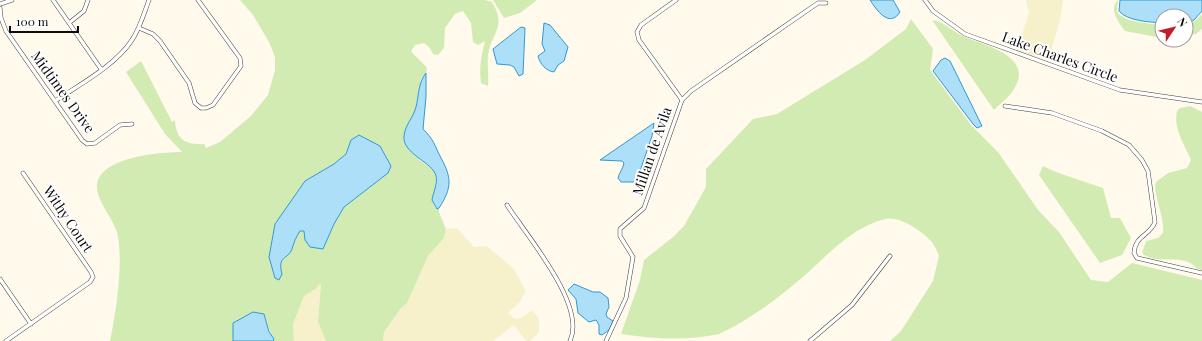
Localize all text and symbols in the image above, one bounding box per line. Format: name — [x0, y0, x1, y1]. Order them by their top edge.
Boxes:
scale bar — [10, 8, 78, 34]
north arrow — [1154, 8, 1194, 48]
text: 100 m — [16, 13, 49, 29]
text: N — [1174, 14, 1191, 30]
street label: Lake Charles Circle — [1000, 27, 1121, 86]
street label: Midtimes Drive — [27, 47, 100, 137]
street label: Millan de Avila — [628, 104, 676, 197]
street label: Withy Court — [39, 181, 98, 257]

